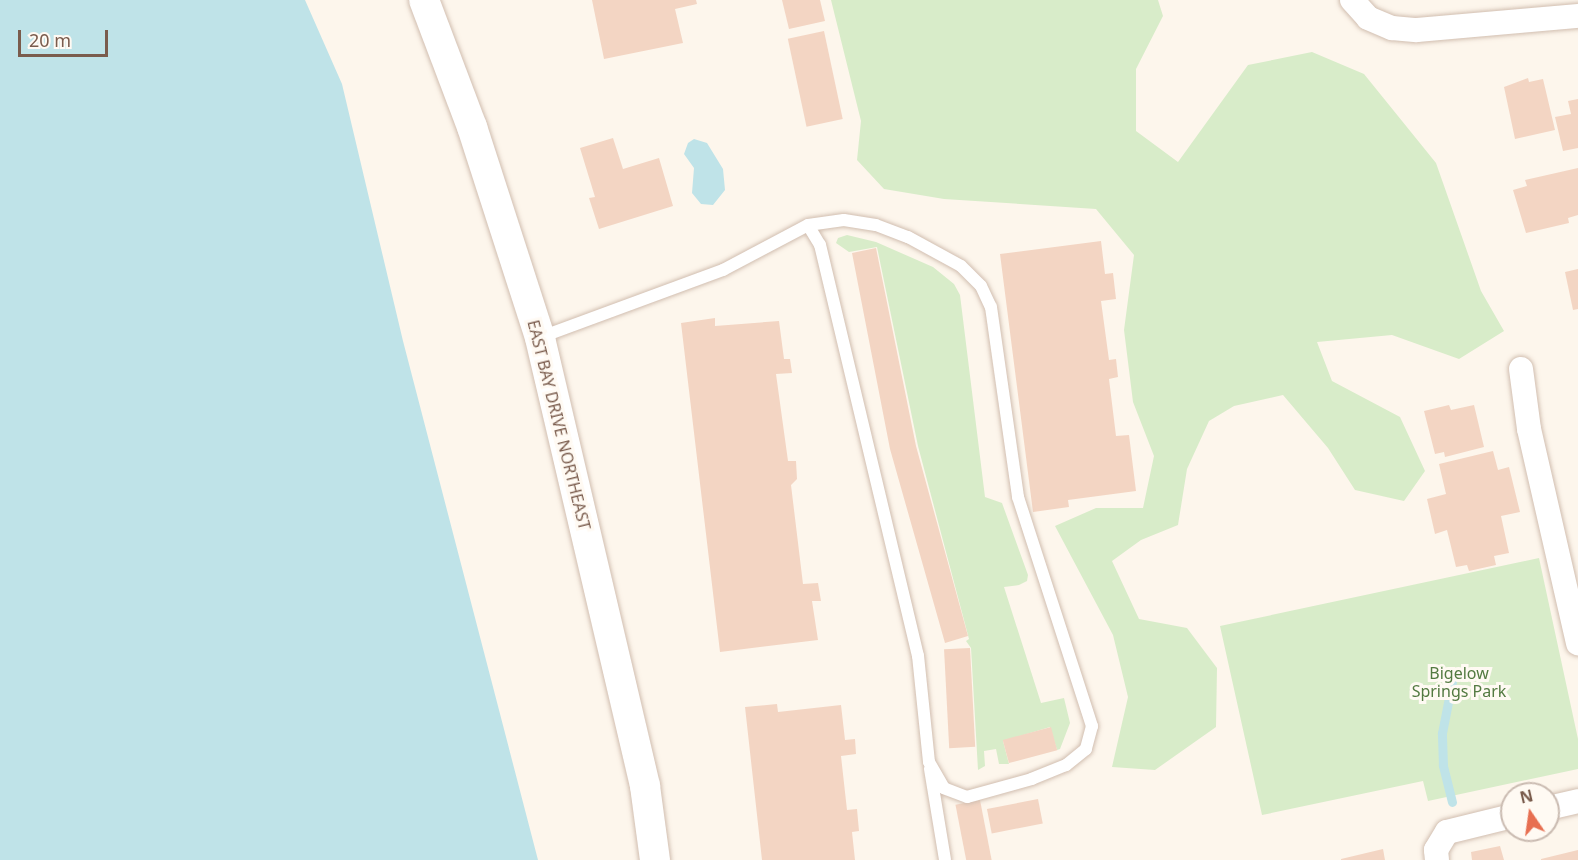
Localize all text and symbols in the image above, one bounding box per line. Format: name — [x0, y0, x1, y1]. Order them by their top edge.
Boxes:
scale bar — [21, 18, 111, 56]
text: 20 m — [29, 28, 71, 52]
street label: EAST BAY DRIVE NORTHEAST — [524, 318, 594, 532]
park label: Bigelow Springs Park — [1412, 663, 1506, 701]
north arrow — [1500, 782, 1560, 842]
text: N — [1518, 784, 1535, 809]

